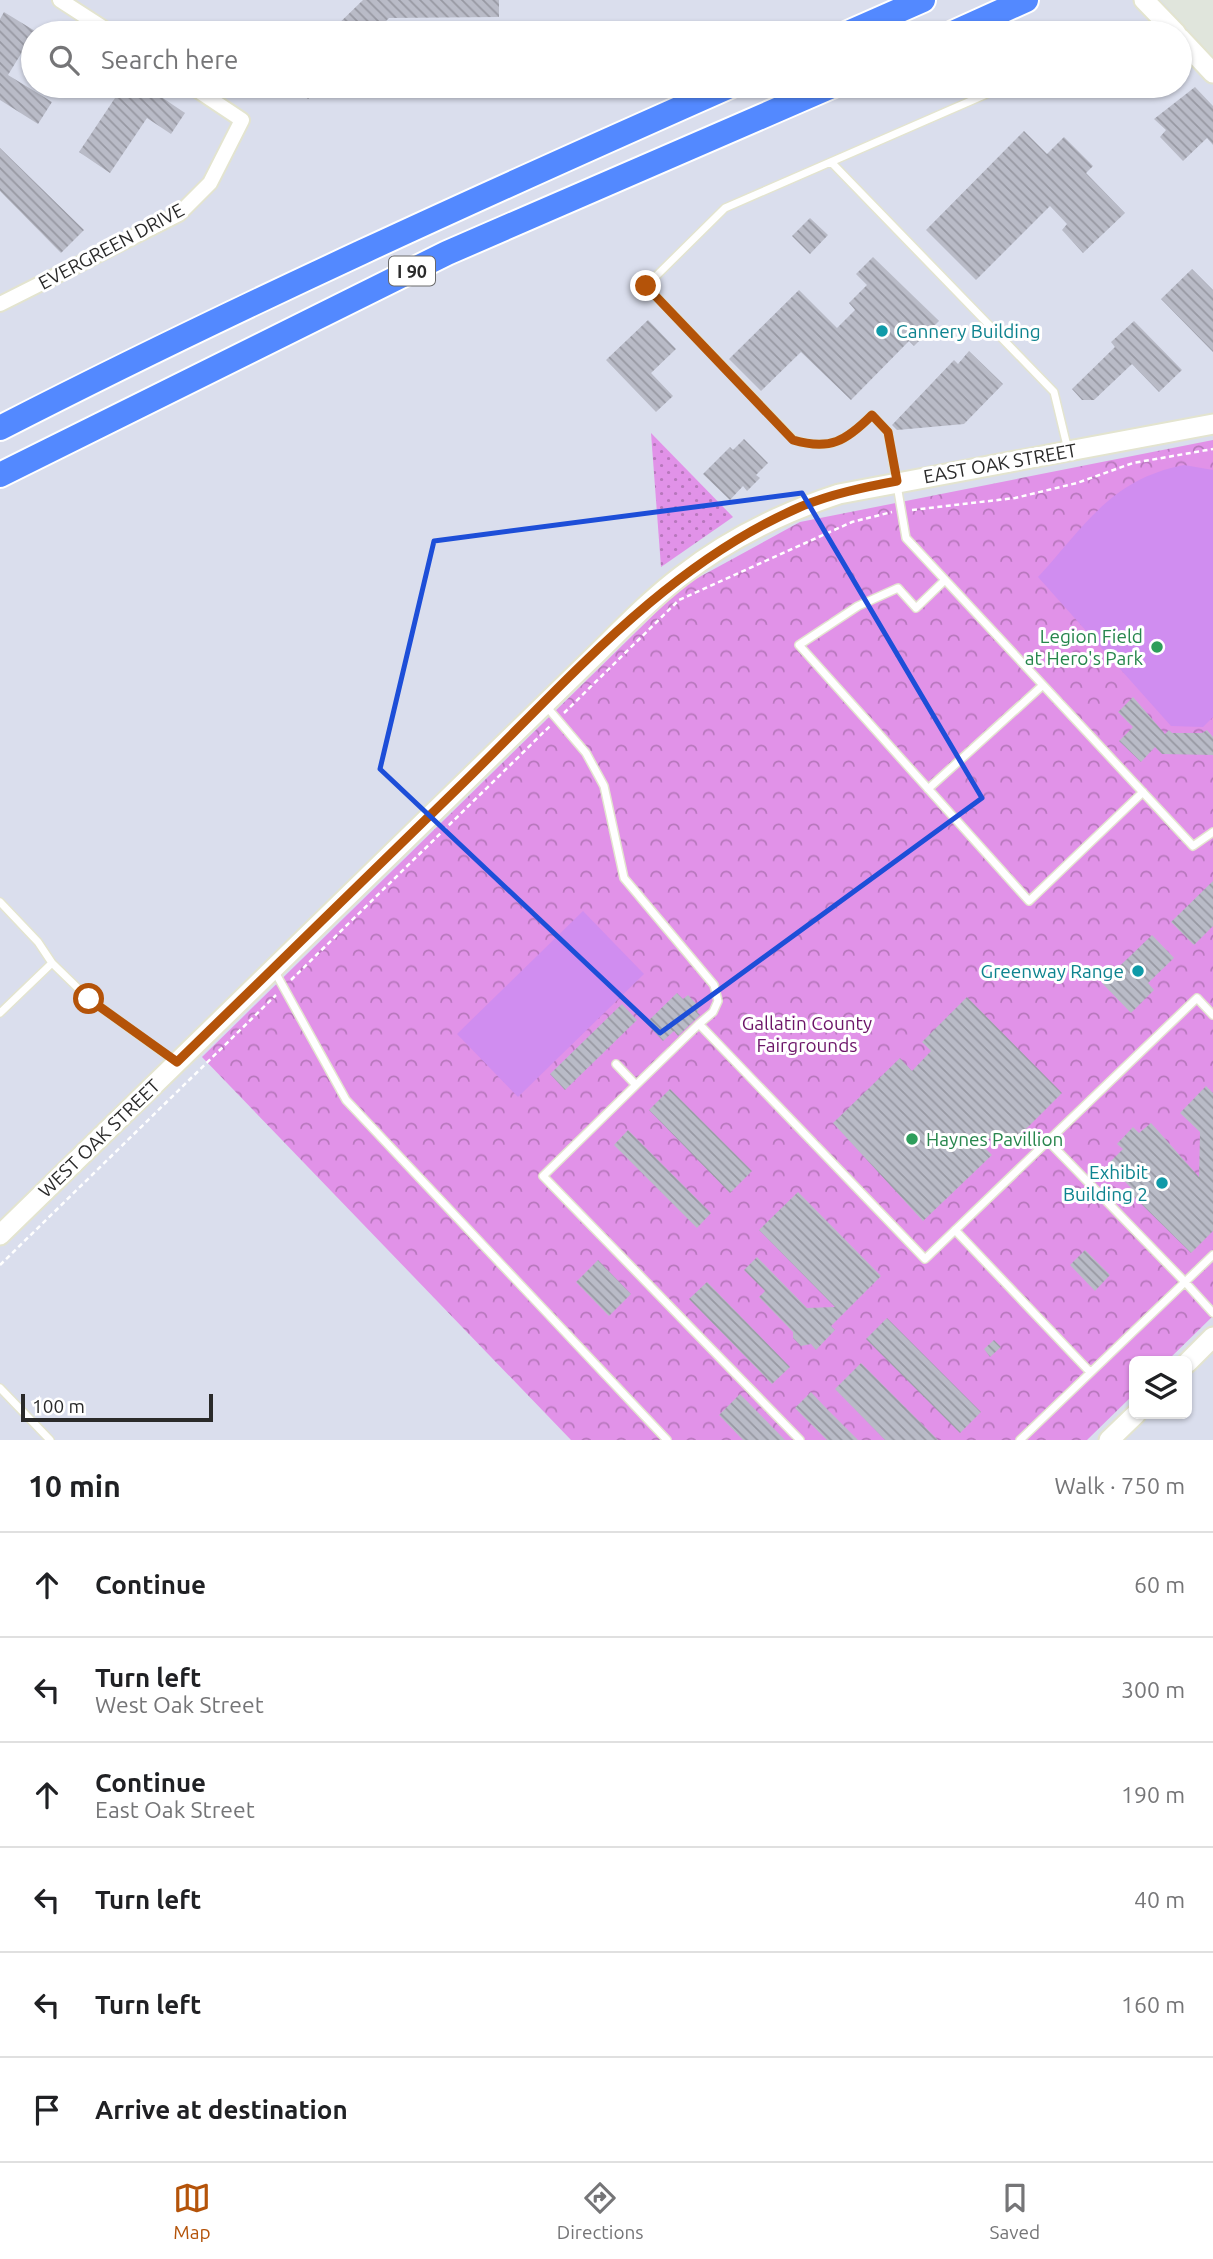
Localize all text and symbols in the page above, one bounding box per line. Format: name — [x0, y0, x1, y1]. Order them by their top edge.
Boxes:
search box — [21, 21, 1192, 98]
icon: search — [45, 41, 83, 79]
text: Search here — [101, 45, 238, 74]
street label: EVERGREEN DRIVE — [34, 198, 188, 294]
road number: I 90 — [389, 256, 435, 286]
route end — [630, 270, 661, 301]
place label: Cannery Building — [896, 320, 1041, 342]
marker: Cannery Building — [874, 323, 890, 339]
street label: EAST OAK STREET — [922, 439, 1079, 487]
place label: Legion Field at Hero's Park — [1025, 625, 1143, 669]
marker: Legion Field at Hero's Park — [1149, 639, 1165, 655]
place label: Greenway Range — [981, 960, 1124, 982]
marker: Greenway Range — [1130, 963, 1146, 979]
route start — [73, 983, 104, 1014]
park label: Gallatin County Fairgrounds — [742, 1012, 872, 1056]
street label: WEST OAK STREET — [34, 1074, 165, 1202]
place label: Haynes Pavillion — [926, 1128, 1063, 1150]
marker: Haynes Pavillion — [904, 1131, 920, 1147]
place label: Exhibit Building 2 — [1063, 1161, 1149, 1205]
marker: Exhibit Building 2 — [1154, 1175, 1170, 1191]
map controls — [1129, 1356, 1192, 1419]
button: layers — [1129, 1356, 1192, 1419]
scale bar — [21, 1391, 214, 1423]
text: 100 m — [32, 1395, 85, 1417]
text: 10 min — [28, 1469, 121, 1503]
text: Walk · 750 m — [1054, 1473, 1185, 1498]
icon: ahead — [28, 1566, 66, 1604]
text: Continue — [95, 1570, 206, 1599]
text: 60 m — [1134, 1572, 1185, 1597]
text: Turn left — [95, 1663, 201, 1692]
icon: left — [28, 1671, 66, 1709]
text: 300 m — [1121, 1677, 1185, 1702]
text: West Oak Street — [95, 1692, 264, 1717]
text: Continue — [95, 1768, 206, 1797]
icon: ahead — [28, 1776, 66, 1814]
text: 190 m — [1121, 1782, 1185, 1807]
text: East Oak Street — [95, 1797, 255, 1822]
icon: left — [28, 1881, 66, 1919]
text: Turn left — [95, 1885, 201, 1914]
text: 40 m — [1134, 1887, 1185, 1912]
icon: left — [28, 1986, 66, 2024]
text: Turn left — [95, 1990, 201, 2019]
text: 160 m — [1121, 1992, 1185, 2017]
icon: arrive — [28, 2091, 66, 2129]
text: Arrive at destination — [95, 2095, 348, 2124]
tab: Map — [173, 2179, 211, 2243]
tab: Directions — [557, 2179, 644, 2243]
tab: Saved — [989, 2179, 1040, 2243]

